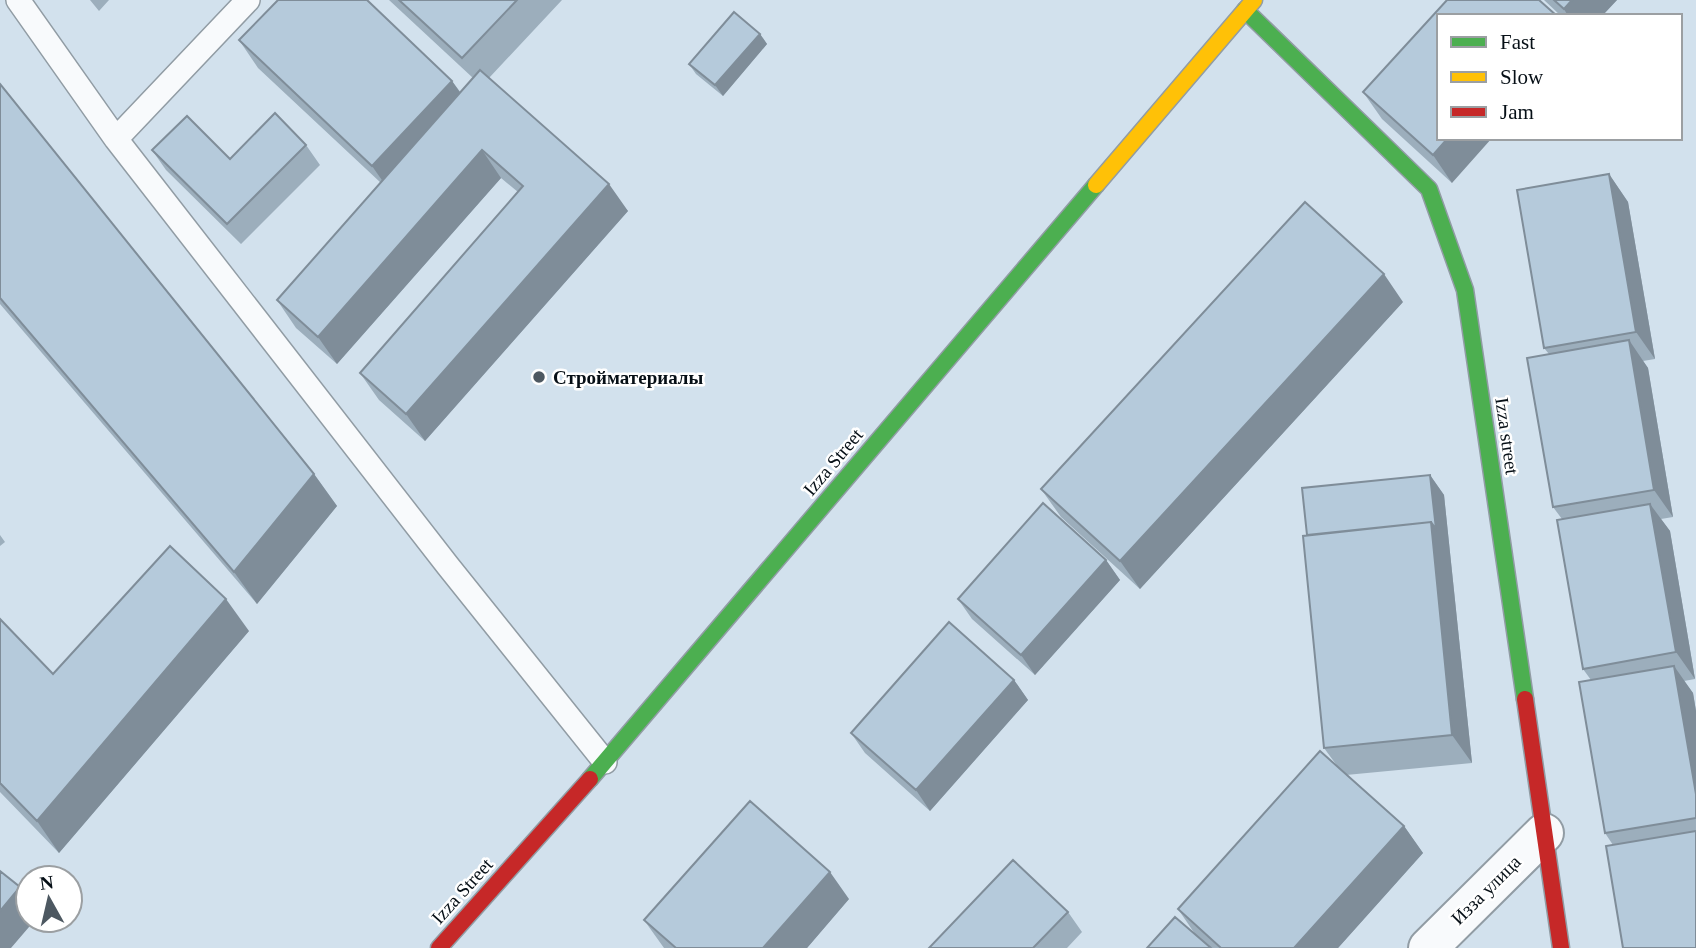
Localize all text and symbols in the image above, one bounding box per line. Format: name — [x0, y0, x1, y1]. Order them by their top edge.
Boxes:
legend — [1437, 14, 1682, 140]
text: Fast — [1500, 30, 1535, 54]
text: Slow — [1500, 65, 1544, 89]
text: Jam — [1500, 100, 1534, 124]
place label: Стройматериалы — [553, 367, 703, 388]
marker: Стройматериалы — [531, 369, 547, 385]
street label: Izza street — [1491, 396, 1523, 477]
street label: Izza Street — [799, 424, 867, 500]
street label: Изза улица — [1447, 851, 1525, 929]
street label: Izza Street — [427, 853, 497, 928]
north arrow — [14, 864, 84, 934]
text: N — [38, 871, 55, 894]

